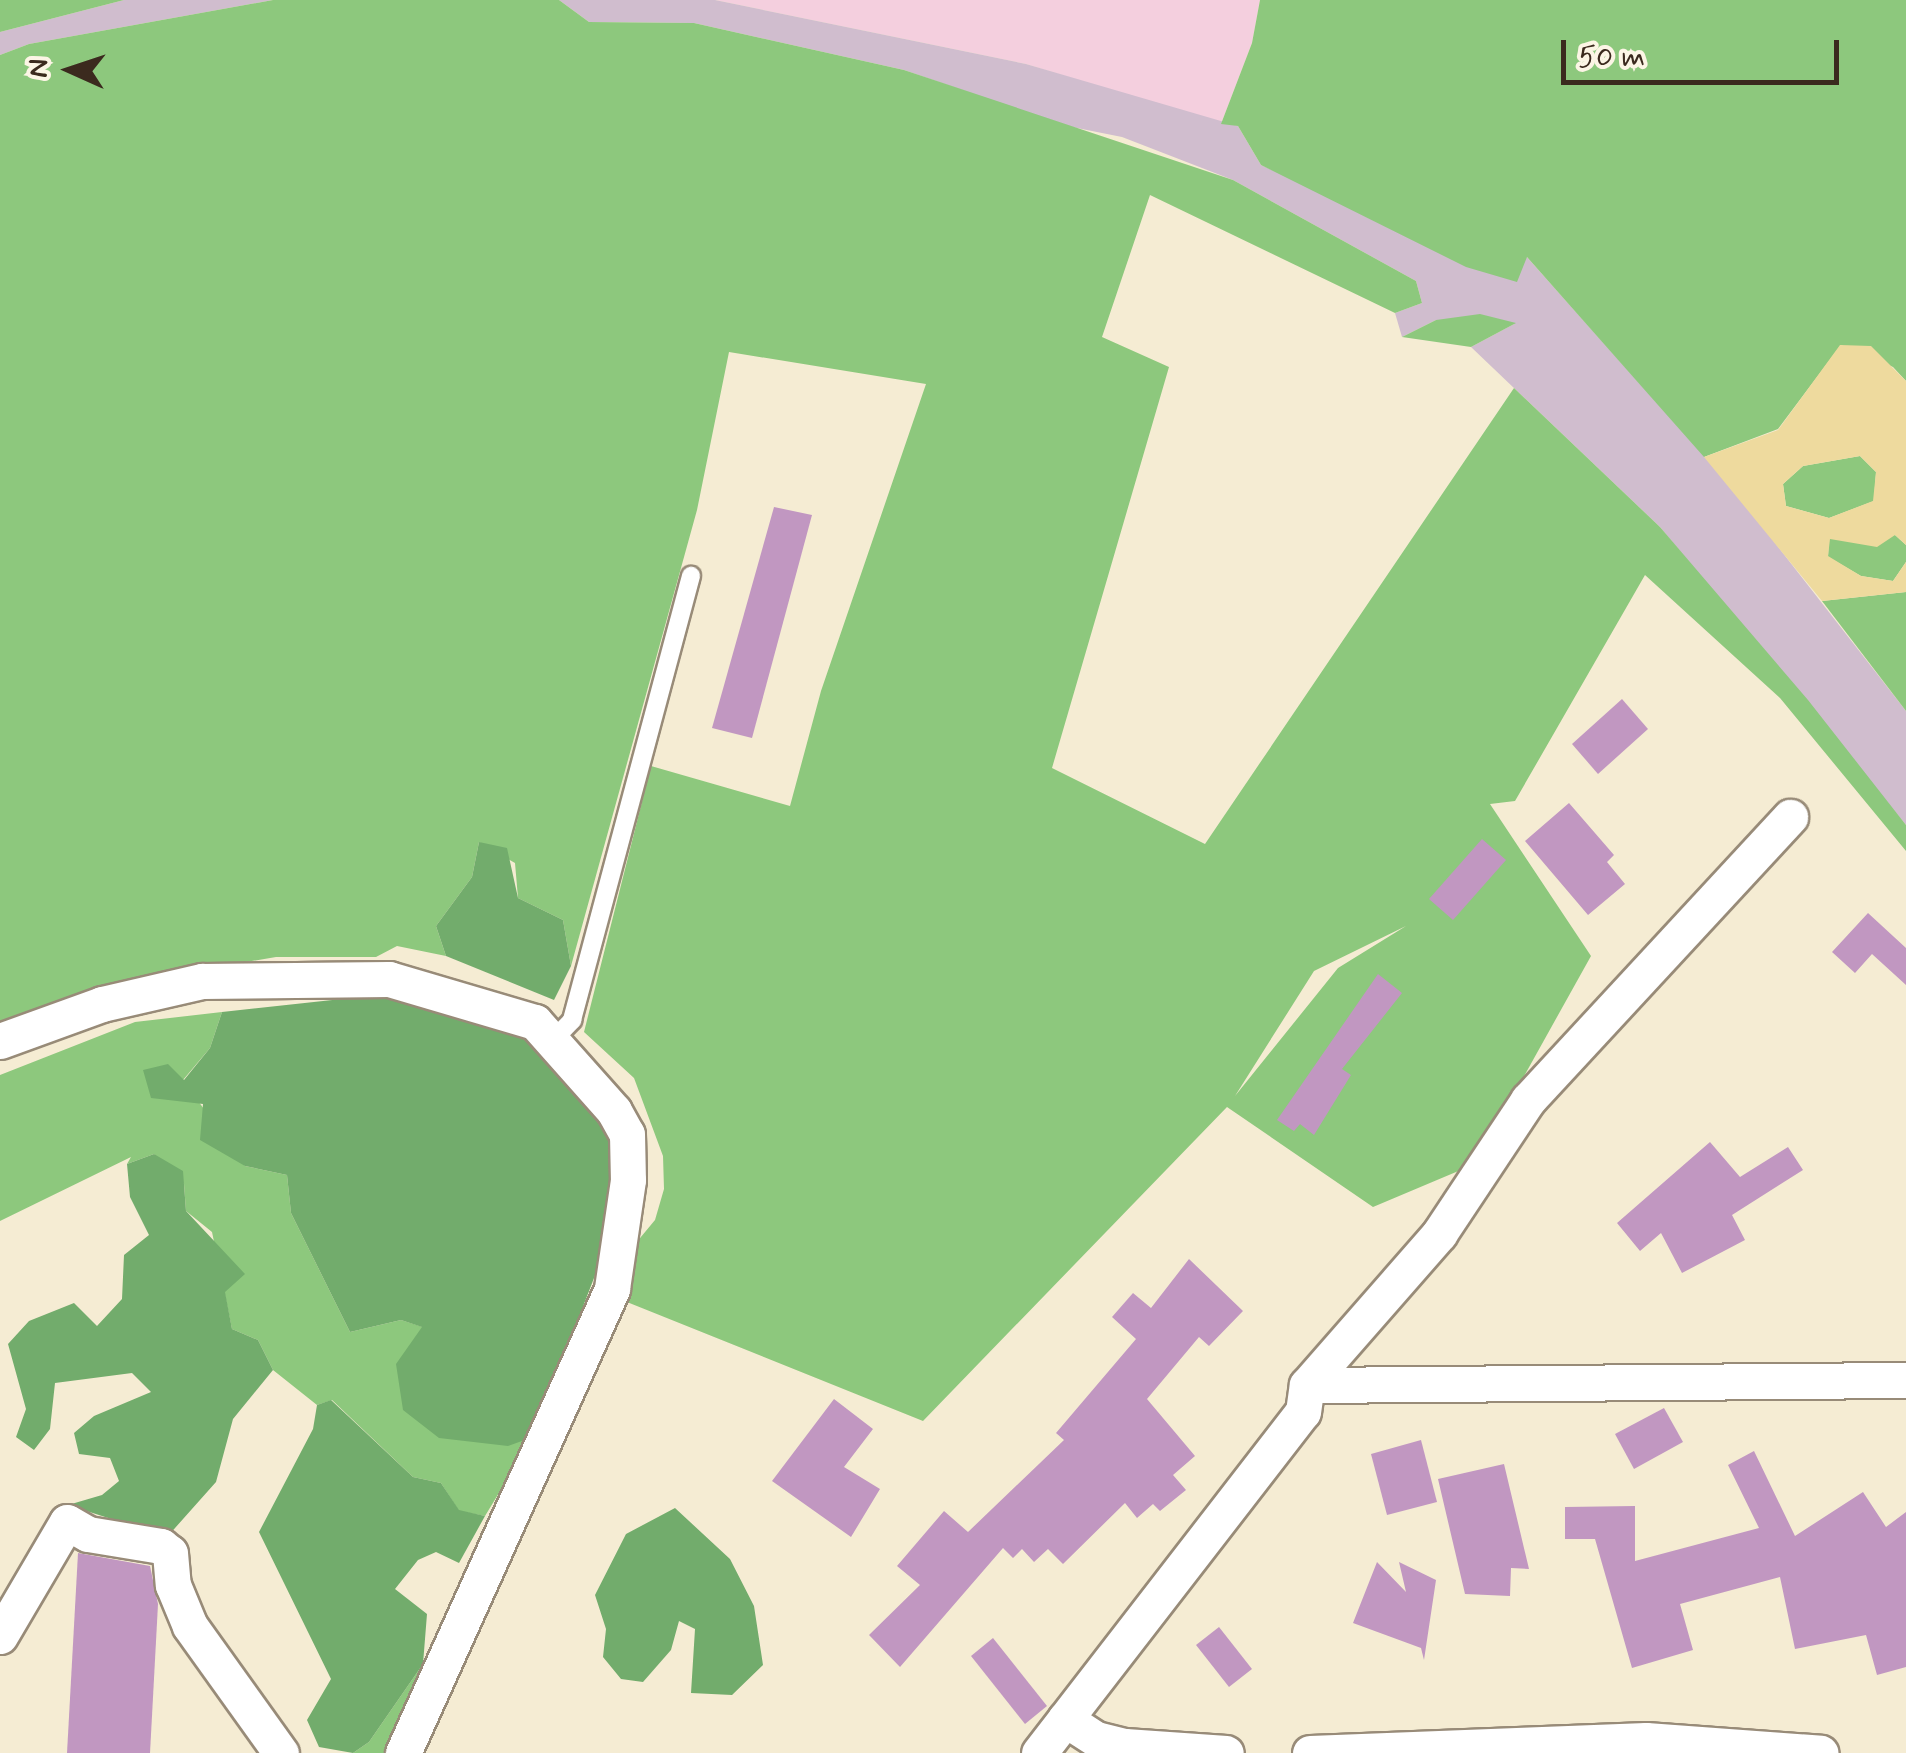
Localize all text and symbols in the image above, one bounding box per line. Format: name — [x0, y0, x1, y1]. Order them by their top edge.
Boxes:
north arrow — [20, 20, 120, 120]
scale bar — [1566, 20, 1844, 82]
text: 50 m — [1578, 38, 1645, 77]
text: N — [21, 58, 59, 79]

